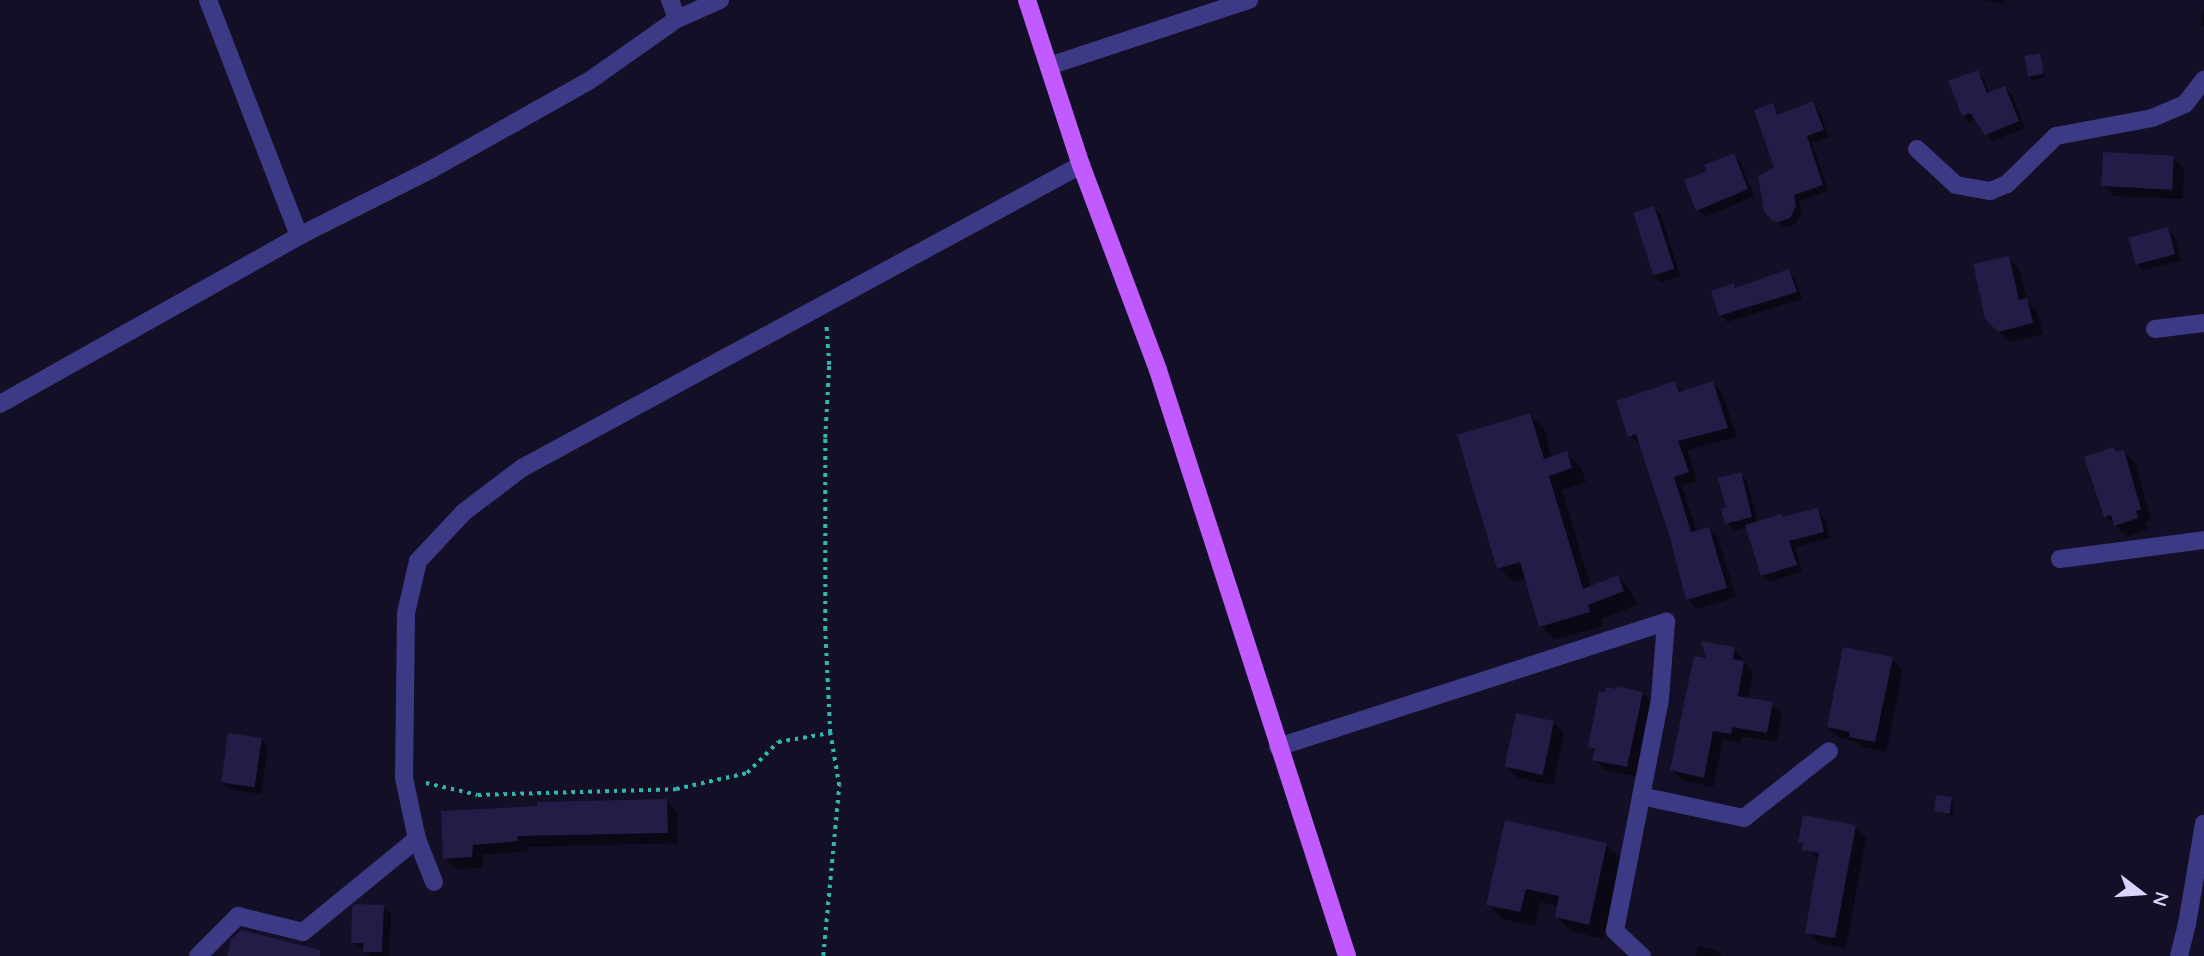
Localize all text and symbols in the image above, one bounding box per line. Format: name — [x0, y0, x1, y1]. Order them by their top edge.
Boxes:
north arrow — [2106, 858, 2176, 928]
text: N — [2148, 889, 2175, 909]

